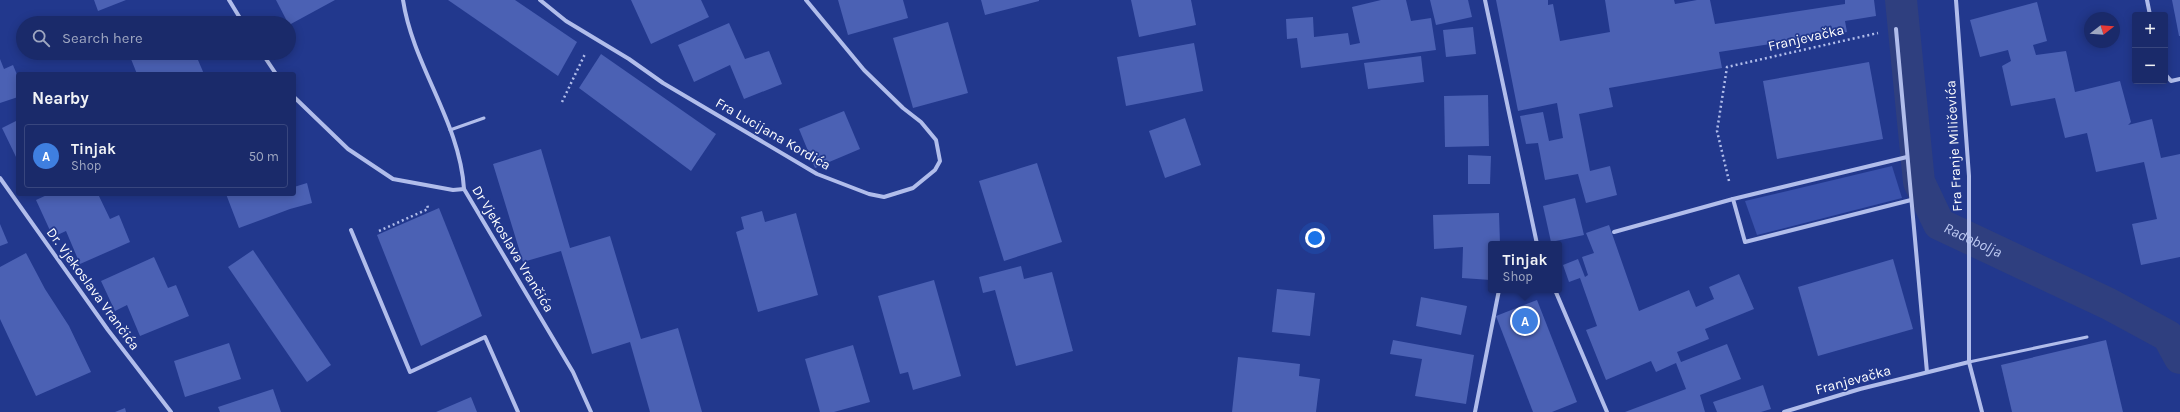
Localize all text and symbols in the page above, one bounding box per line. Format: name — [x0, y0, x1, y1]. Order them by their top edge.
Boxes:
north arrow — [2084, 12, 2120, 48]
map controls — [2132, 12, 2168, 84]
button: + — [2132, 12, 2168, 48]
search box — [16, 16, 296, 60]
street label: Franjevačka — [1766, 21, 1846, 55]
icon: search — [30, 27, 52, 49]
text: Search here — [62, 29, 143, 47]
button: − — [2132, 48, 2168, 84]
street label: Fra Franje Miličevića — [1942, 80, 1966, 212]
text: Nearby — [32, 88, 89, 108]
street label: Fra Lucijana Kordića — [712, 94, 834, 174]
text: Tinjak — [71, 140, 116, 158]
text: A — [42, 149, 50, 164]
text: 50 m — [249, 149, 279, 164]
text: Shop — [71, 158, 101, 173]
street label: Dr Vjekoslava Vrančića — [468, 183, 558, 315]
water label: Radobolja — [1941, 219, 2005, 261]
street label: Dr. Vjekoslava Vrančića — [43, 224, 143, 354]
your location — [1305, 228, 1325, 248]
popup — [1488, 241, 1562, 293]
text: Tinjak — [1503, 251, 1547, 269]
text: Shop — [1503, 269, 1533, 284]
pin: A — [1512, 306, 1538, 336]
street label: Franjevačka — [1813, 362, 1893, 398]

